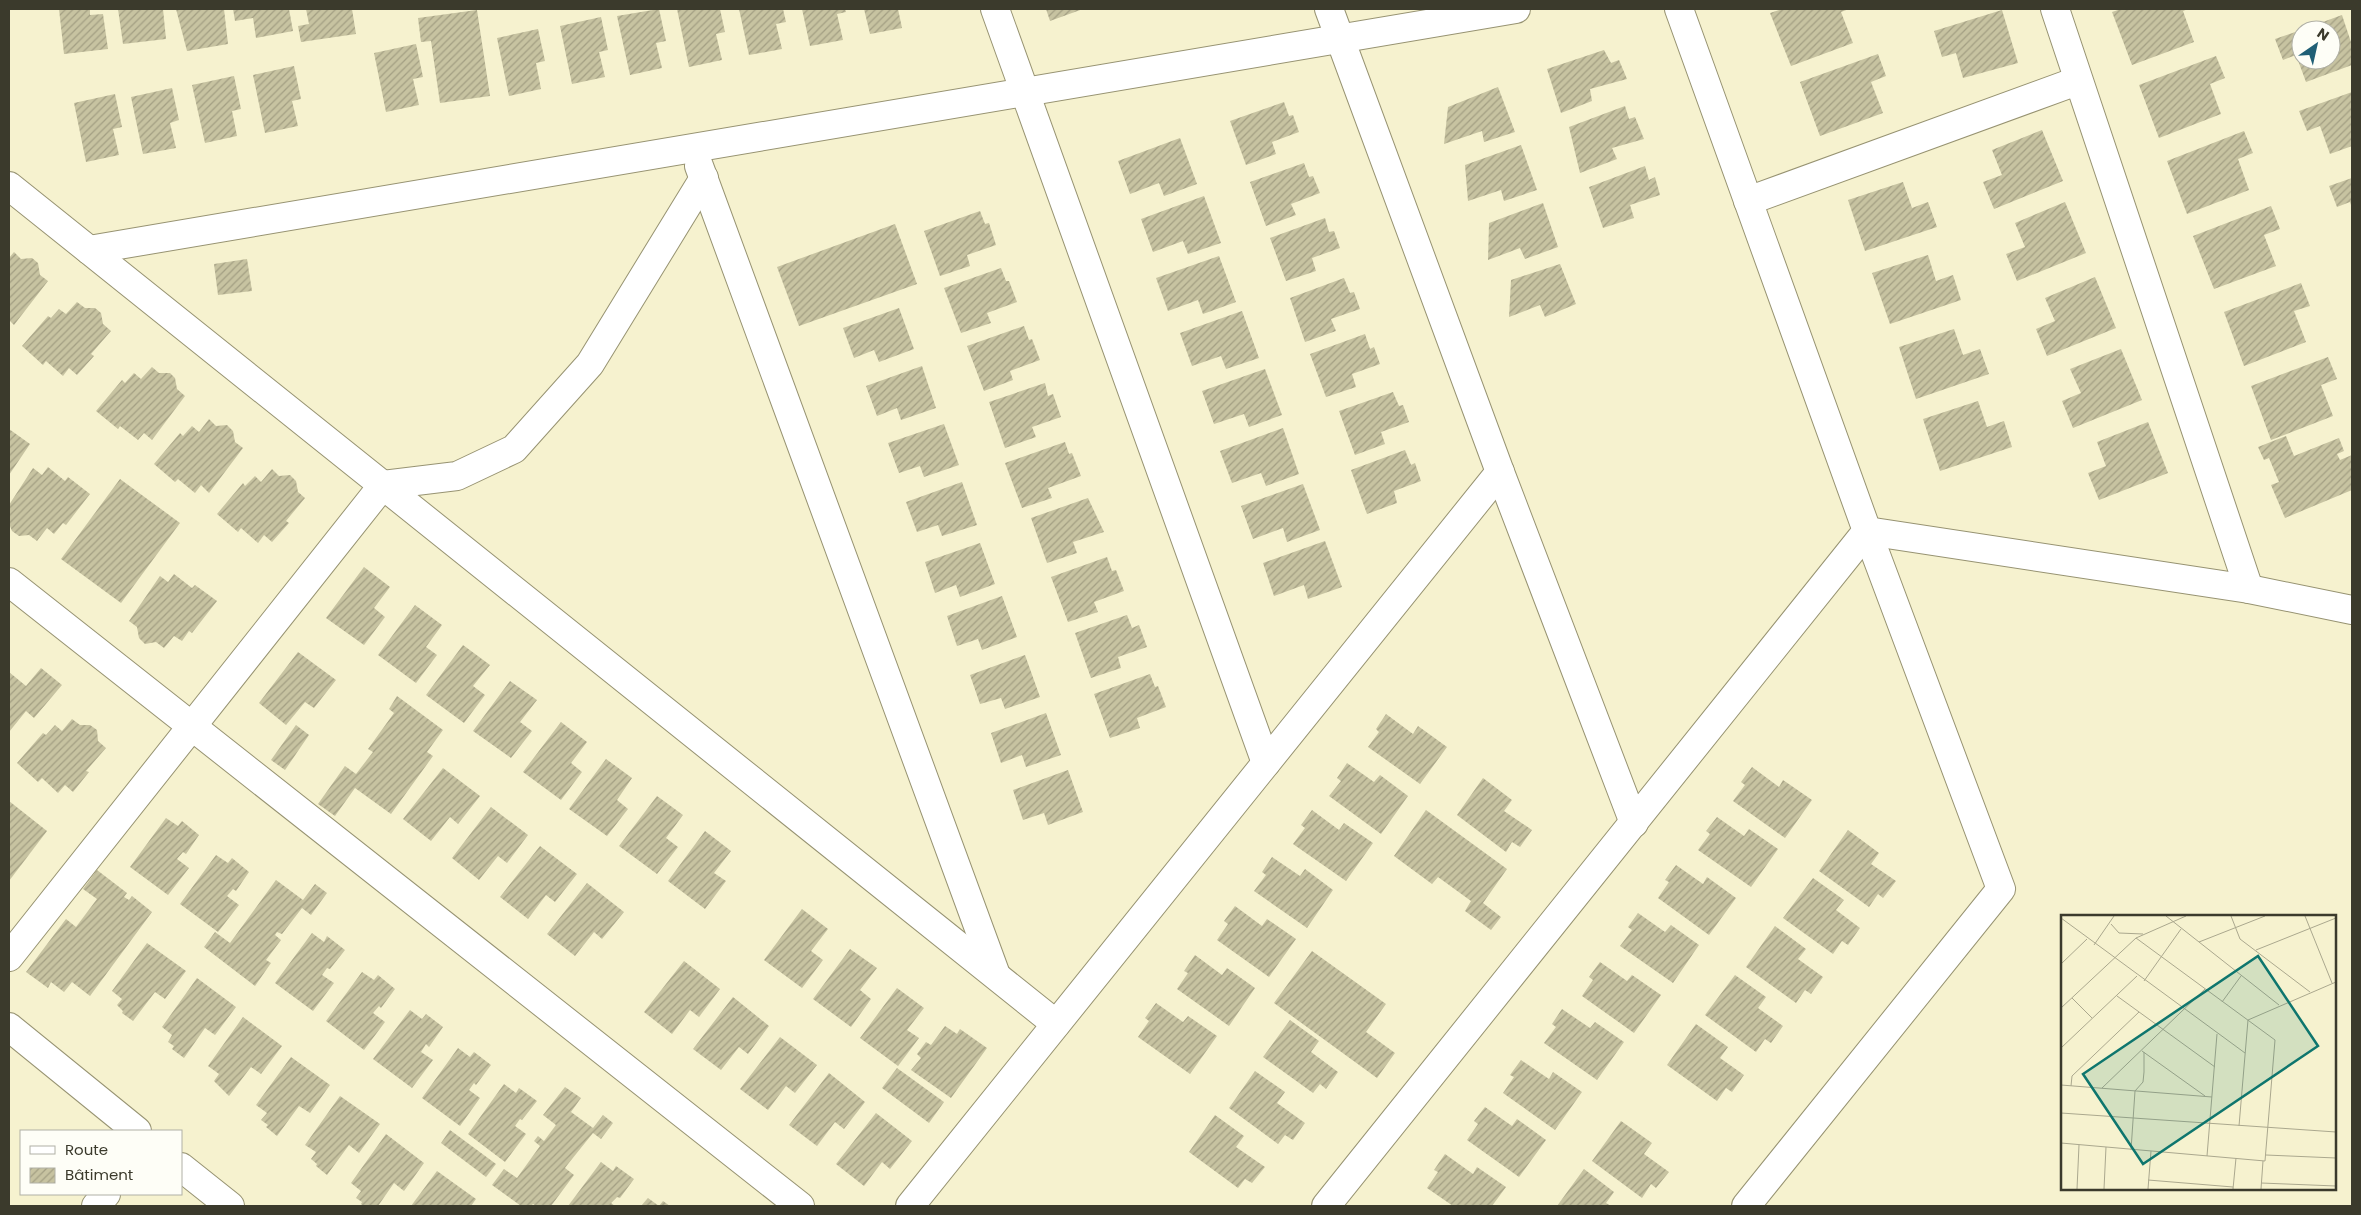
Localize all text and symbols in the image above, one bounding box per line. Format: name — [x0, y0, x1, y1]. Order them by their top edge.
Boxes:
north arrow — [2291, 20, 2341, 70]
text: N — [2313, 23, 2333, 45]
inset map — [2061, 915, 2336, 1190]
legend — [20, 1130, 182, 1195]
text: Route — [65, 1139, 108, 1160]
text: Bâtiment — [65, 1164, 133, 1185]

